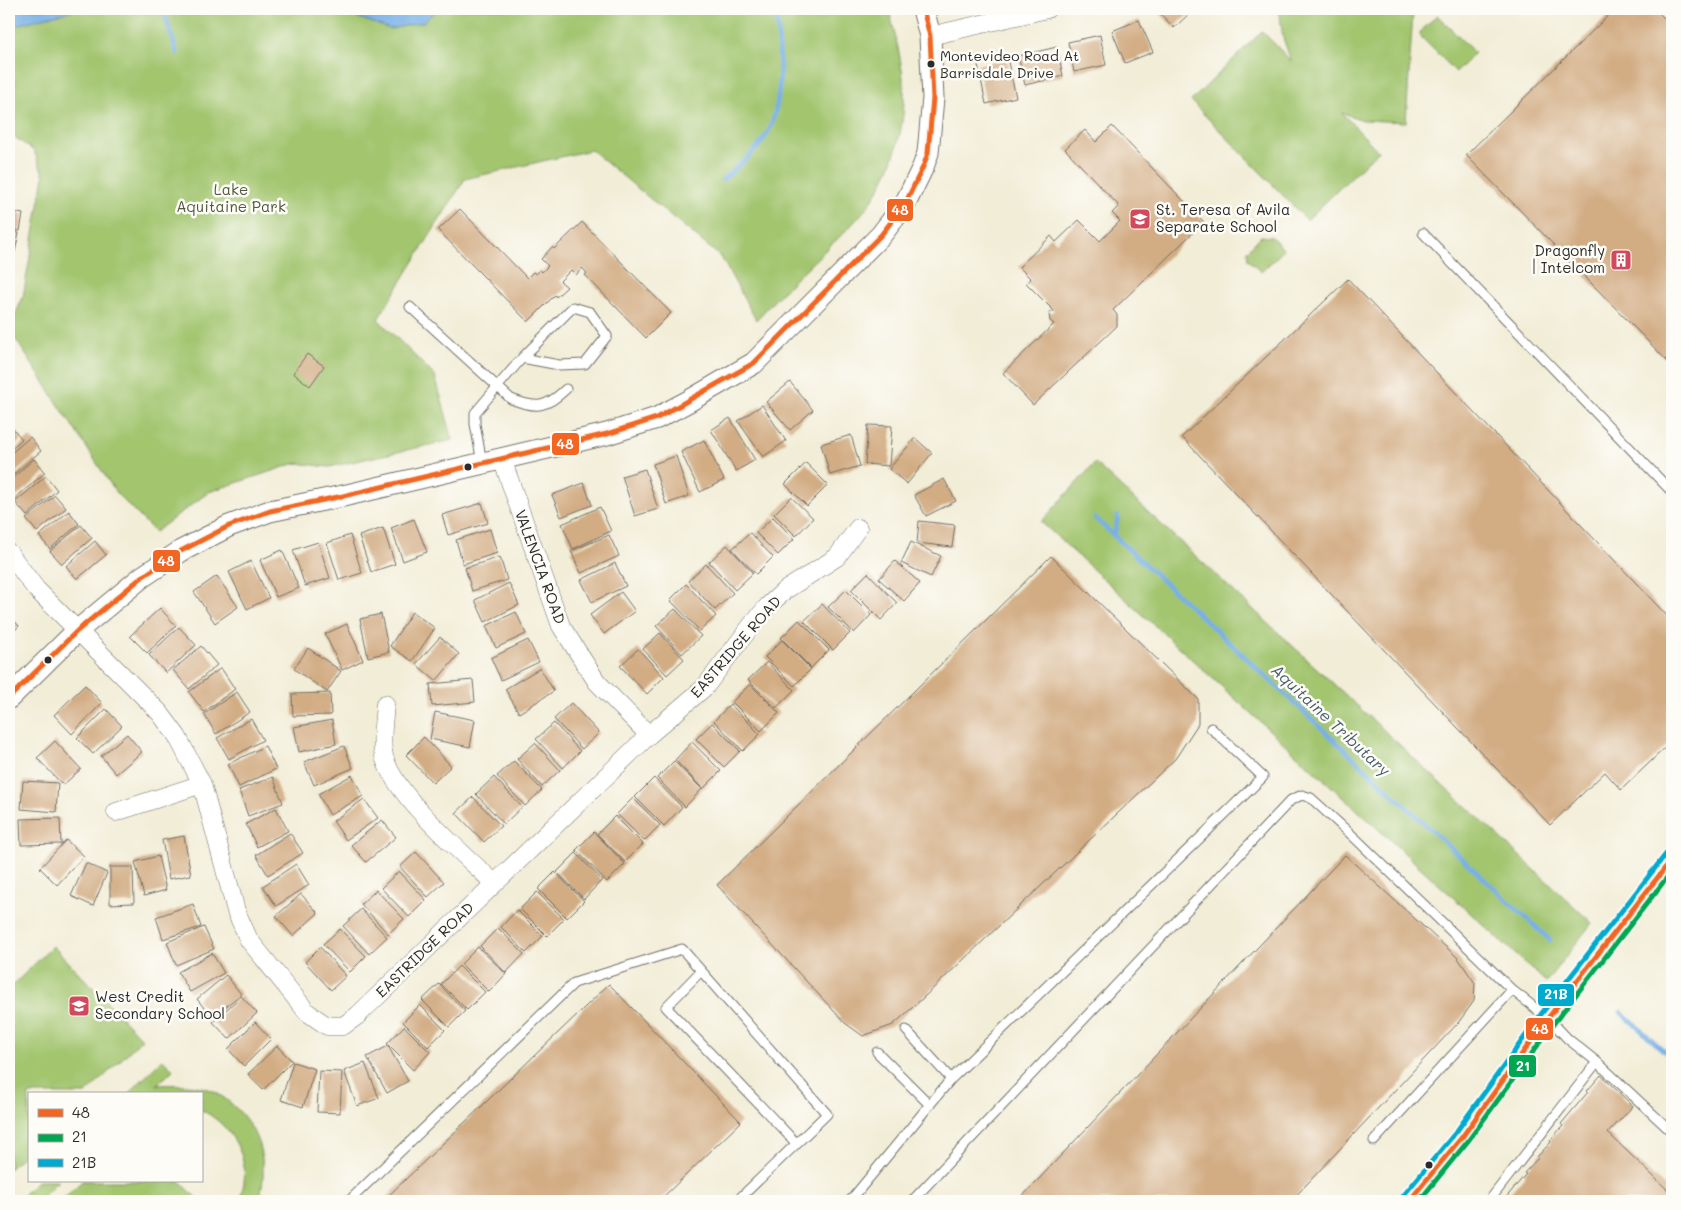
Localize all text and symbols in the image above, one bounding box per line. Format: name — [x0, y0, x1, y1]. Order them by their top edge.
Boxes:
place label: Montevideo Road At Barrisdale Drive — [940, 46, 1079, 82]
marker: Montevideo Road At Barrisdale Drive — [926, 59, 936, 69]
park label: Lake Aquitaine Park — [176, 179, 286, 216]
line badge: 48 — [886, 198, 914, 222]
place label: St. Teresa of Avila Separate School — [1156, 199, 1290, 236]
text: 48 — [891, 200, 909, 219]
school or university icon: St. Teresa of Avila Separate School — [1128, 207, 1152, 231]
place label: Dragonfly | Intelcom — [1532, 240, 1605, 277]
building icon: Dragonfly | Intelcom — [1609, 248, 1633, 272]
line badge: 48 — [551, 432, 580, 456]
text: 48 — [556, 434, 574, 453]
unlabelled marker — [463, 462, 473, 472]
street label: VALENCIA ROAD — [511, 507, 571, 626]
line badge: 48 — [152, 549, 181, 573]
text: 48 — [157, 551, 175, 570]
street label: EASTRIDGE ROAD — [685, 591, 785, 702]
unlabelled marker — [43, 655, 53, 665]
water label: Aquitaine Tributary — [1268, 659, 1396, 781]
street label: EASTRIDGE ROAD — [371, 897, 478, 1001]
line badge: 21B — [1537, 983, 1575, 1007]
text: 21B — [1544, 984, 1568, 1003]
place label: West Credit Secondary School — [95, 986, 225, 1023]
school or university icon: West Credit Secondary School — [67, 994, 91, 1018]
line badge: 48 — [1525, 1017, 1554, 1041]
text: 48 — [1531, 1019, 1549, 1038]
line badge: 21 — [1508, 1054, 1537, 1078]
text: 21 — [1516, 1056, 1530, 1075]
legend — [28, 1092, 202, 1182]
text: 48 — [72, 1102, 90, 1122]
text: 21 — [72, 1126, 87, 1146]
text: 21B — [72, 1152, 96, 1172]
unlabelled marker — [1424, 1160, 1434, 1170]

